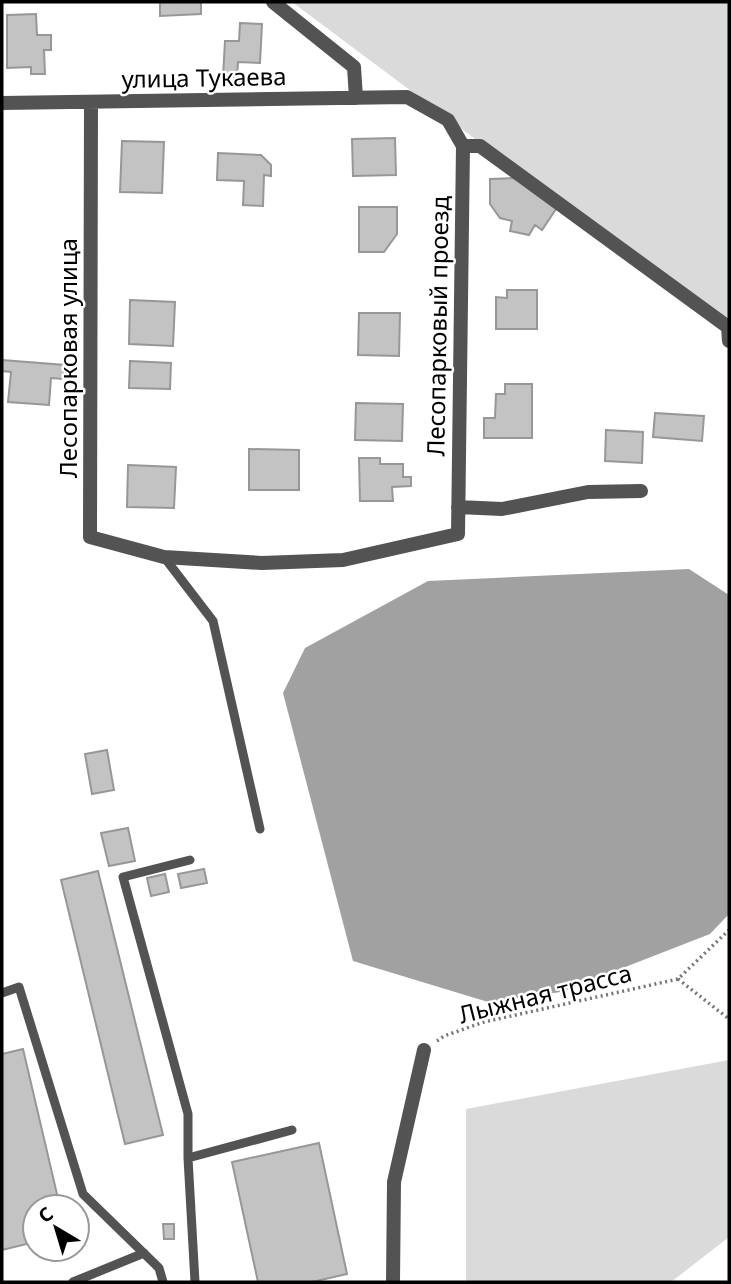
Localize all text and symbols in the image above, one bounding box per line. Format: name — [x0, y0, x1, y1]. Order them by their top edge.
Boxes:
street label: улица Тукаева — [121, 59, 287, 95]
street label: Лесопарковый проезд — [418, 195, 456, 457]
street label: Лесопарковая улица — [51, 238, 84, 478]
street label: Лыжная трасса — [455, 956, 635, 1030]
north arrow — [21, 1193, 91, 1263]
text: С — [33, 1201, 58, 1229]

